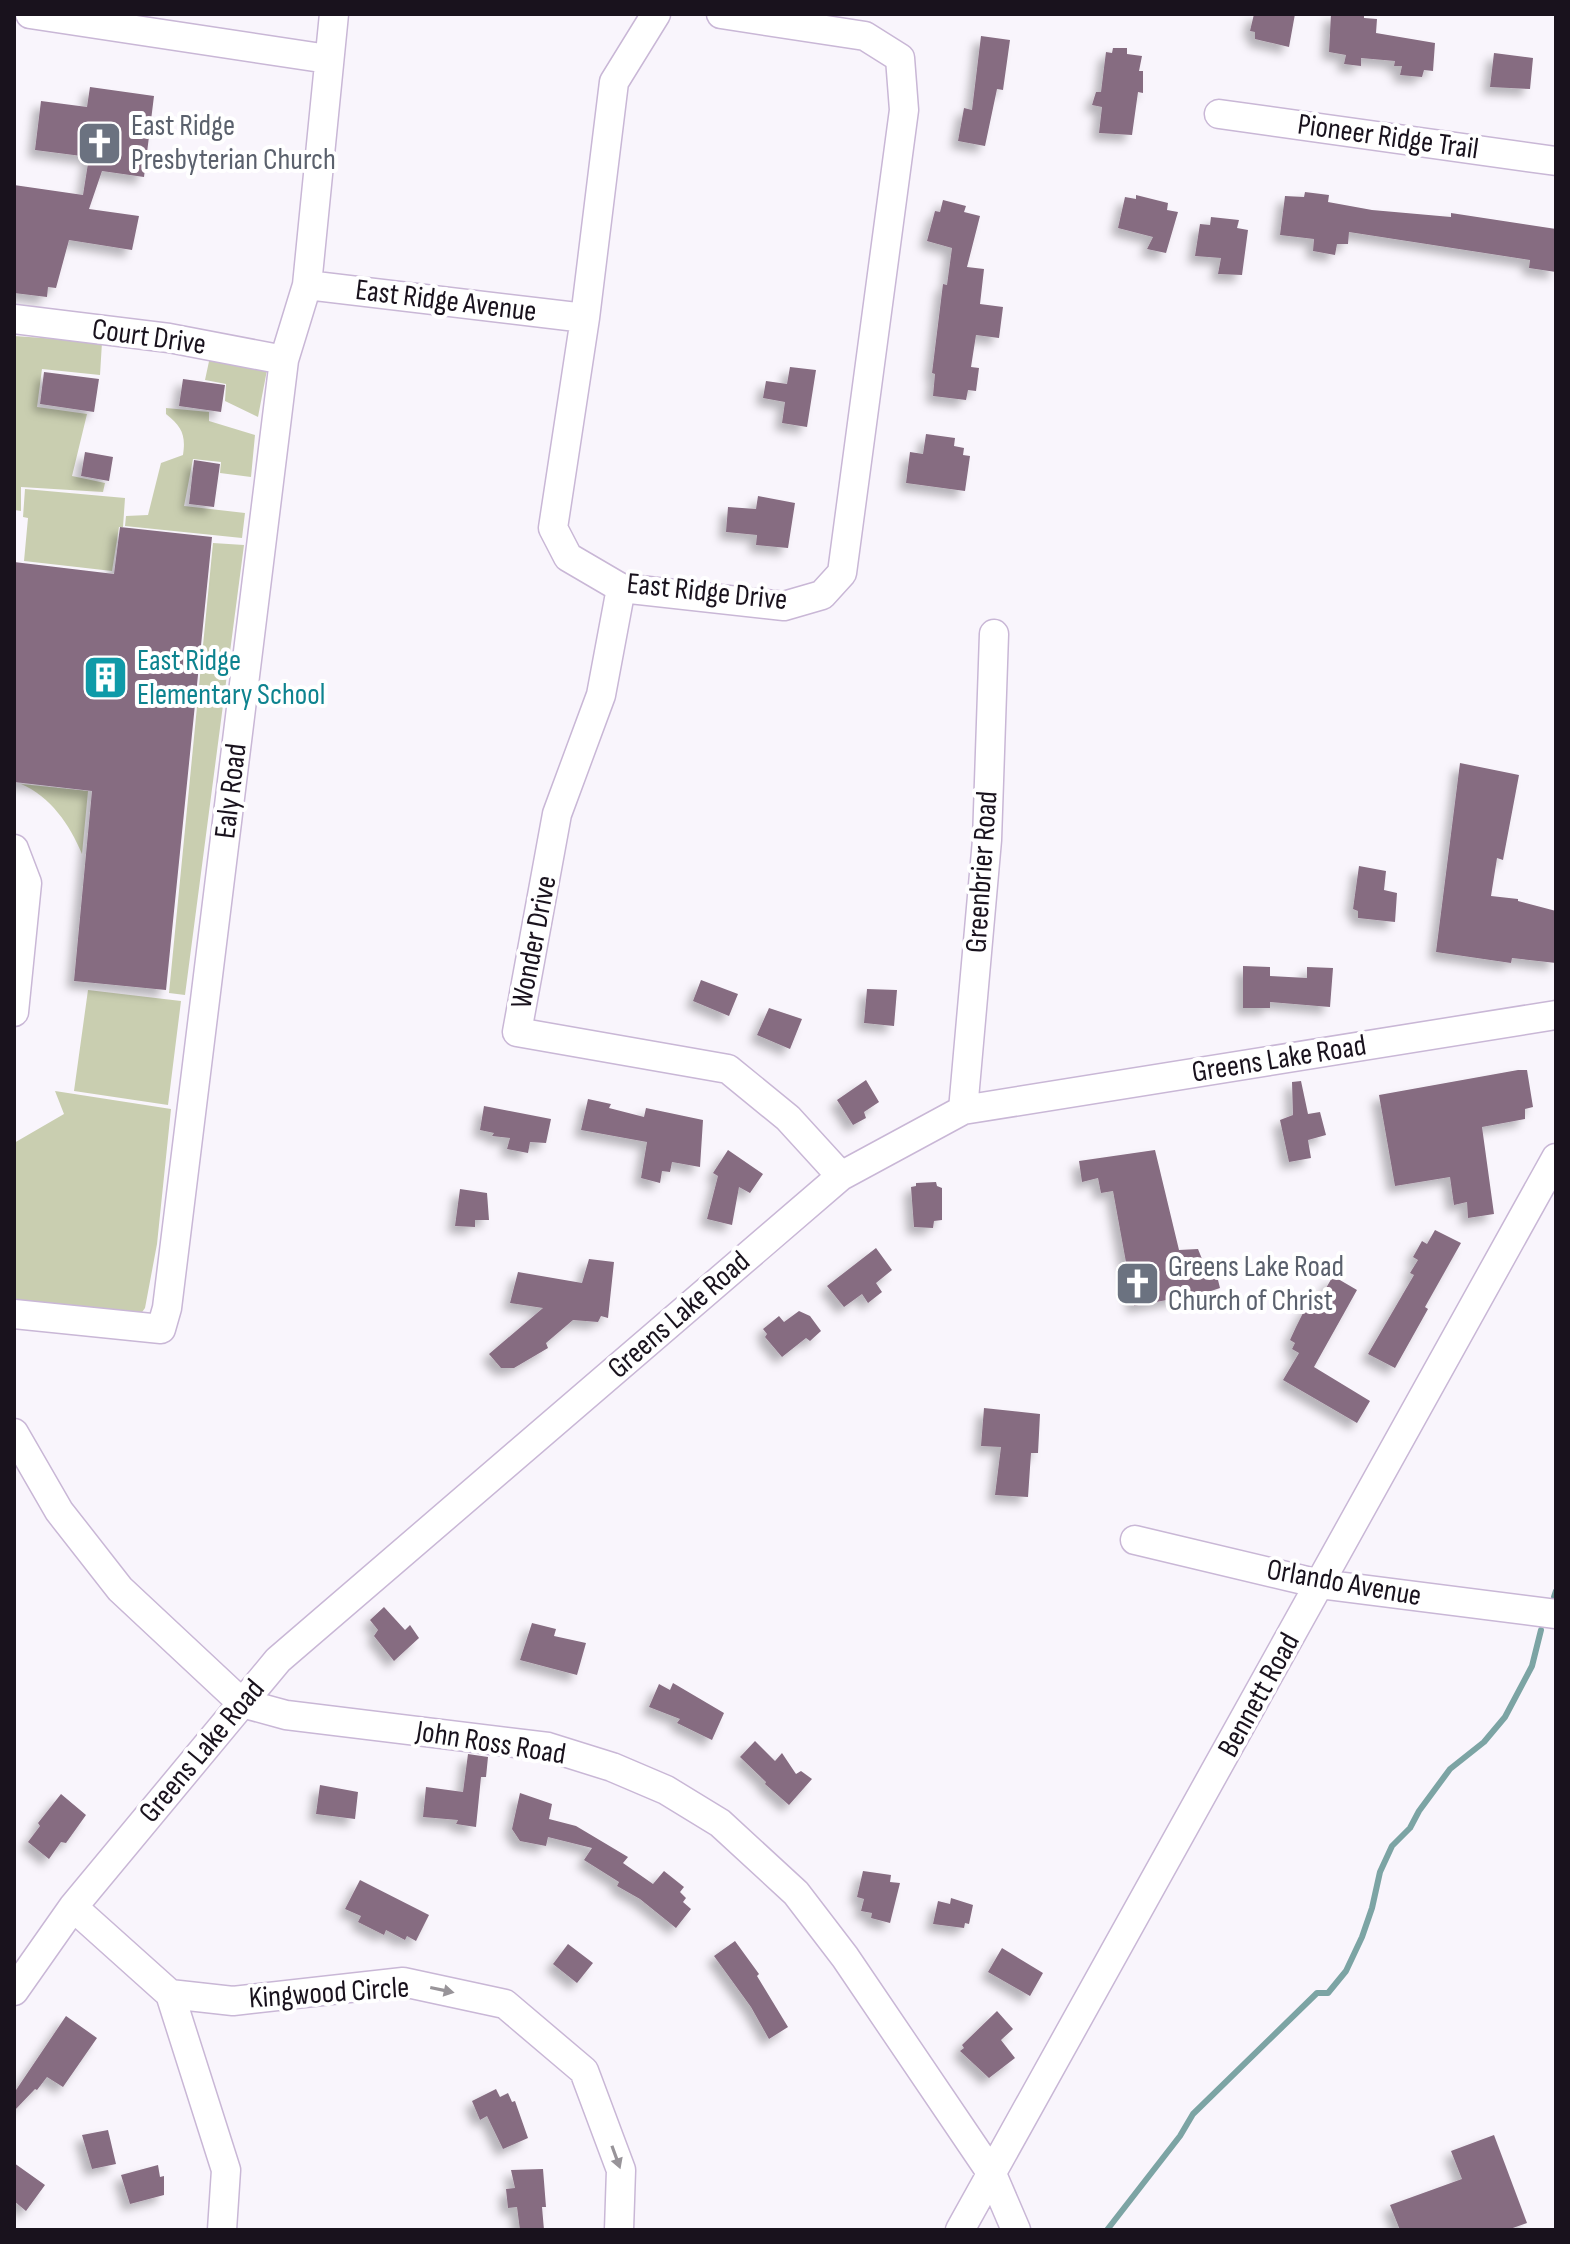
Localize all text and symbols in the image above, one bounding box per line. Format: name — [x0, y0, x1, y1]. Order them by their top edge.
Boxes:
street label: Pioneer Ridge Trail — [1295, 106, 1481, 168]
place label: East Ridge Presbyterian Church — [131, 108, 336, 178]
church icon: East Ridge Presbyterian Church — [76, 119, 124, 167]
street label: East Ridge Avenue — [353, 272, 539, 330]
street label: Court Drive — [90, 311, 208, 363]
street label: East Ridge Drive — [625, 566, 789, 618]
place label: East Ridge Elementary School — [137, 643, 325, 713]
building icon: East Ridge Elementary School — [82, 654, 130, 702]
street label: Ealy Road — [207, 741, 255, 841]
street label: Greenbrier Road — [958, 790, 1006, 954]
street label: Wonder Drive — [503, 872, 565, 1012]
street label: Greens Lake Road — [1189, 1027, 1369, 1091]
street label: Greens Lake Road — [601, 1244, 757, 1386]
place label: Greens Lake Road Church of Christ — [1168, 1249, 1344, 1319]
church icon: Greens Lake Road Church of Christ — [1113, 1260, 1161, 1308]
street label: Orlando Avenue — [1264, 1552, 1424, 1614]
street label: Bennett Road — [1210, 1627, 1308, 1763]
street label: Greens Lake Road — [132, 1672, 272, 1830]
street label: John Ross Road — [413, 1713, 568, 1773]
street label: Kingwood Circle — [248, 1969, 410, 2017]
one-way arrow — [429, 1984, 454, 1997]
one-way arrow — [610, 2145, 623, 2169]

